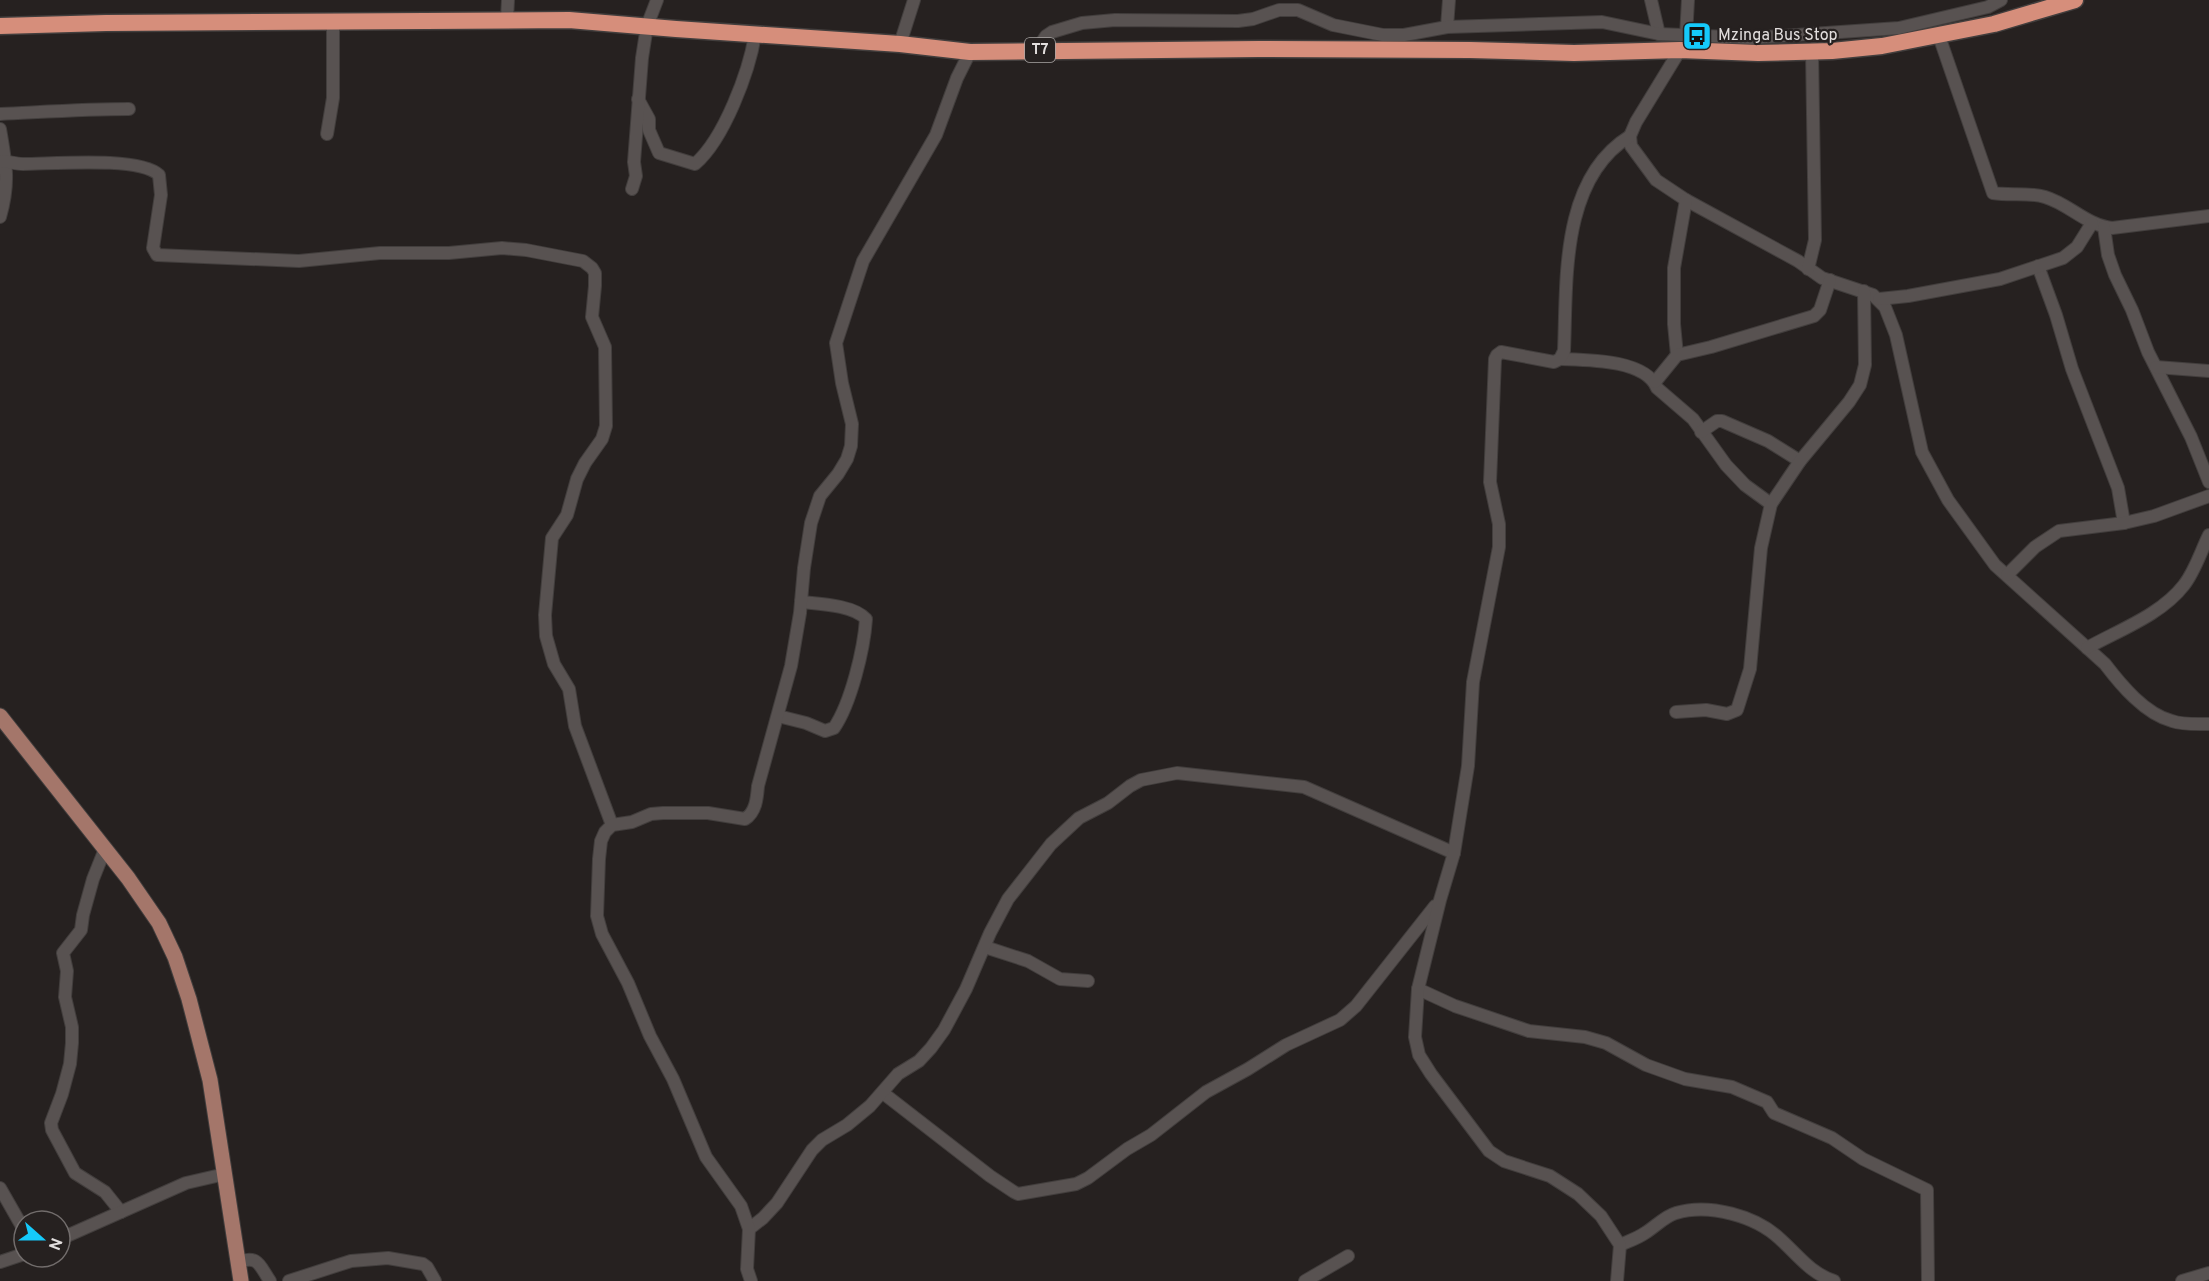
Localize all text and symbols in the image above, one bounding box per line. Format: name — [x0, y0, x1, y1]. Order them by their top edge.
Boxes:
bus stop icon: Mzinga Bus Stop — [1681, 20, 1713, 52]
place label: Mzinga Bus Stop — [1718, 26, 1838, 46]
road number: T7 — [1025, 38, 1055, 62]
north arrow — [12, 1209, 72, 1269]
text: N — [43, 1235, 66, 1253]

